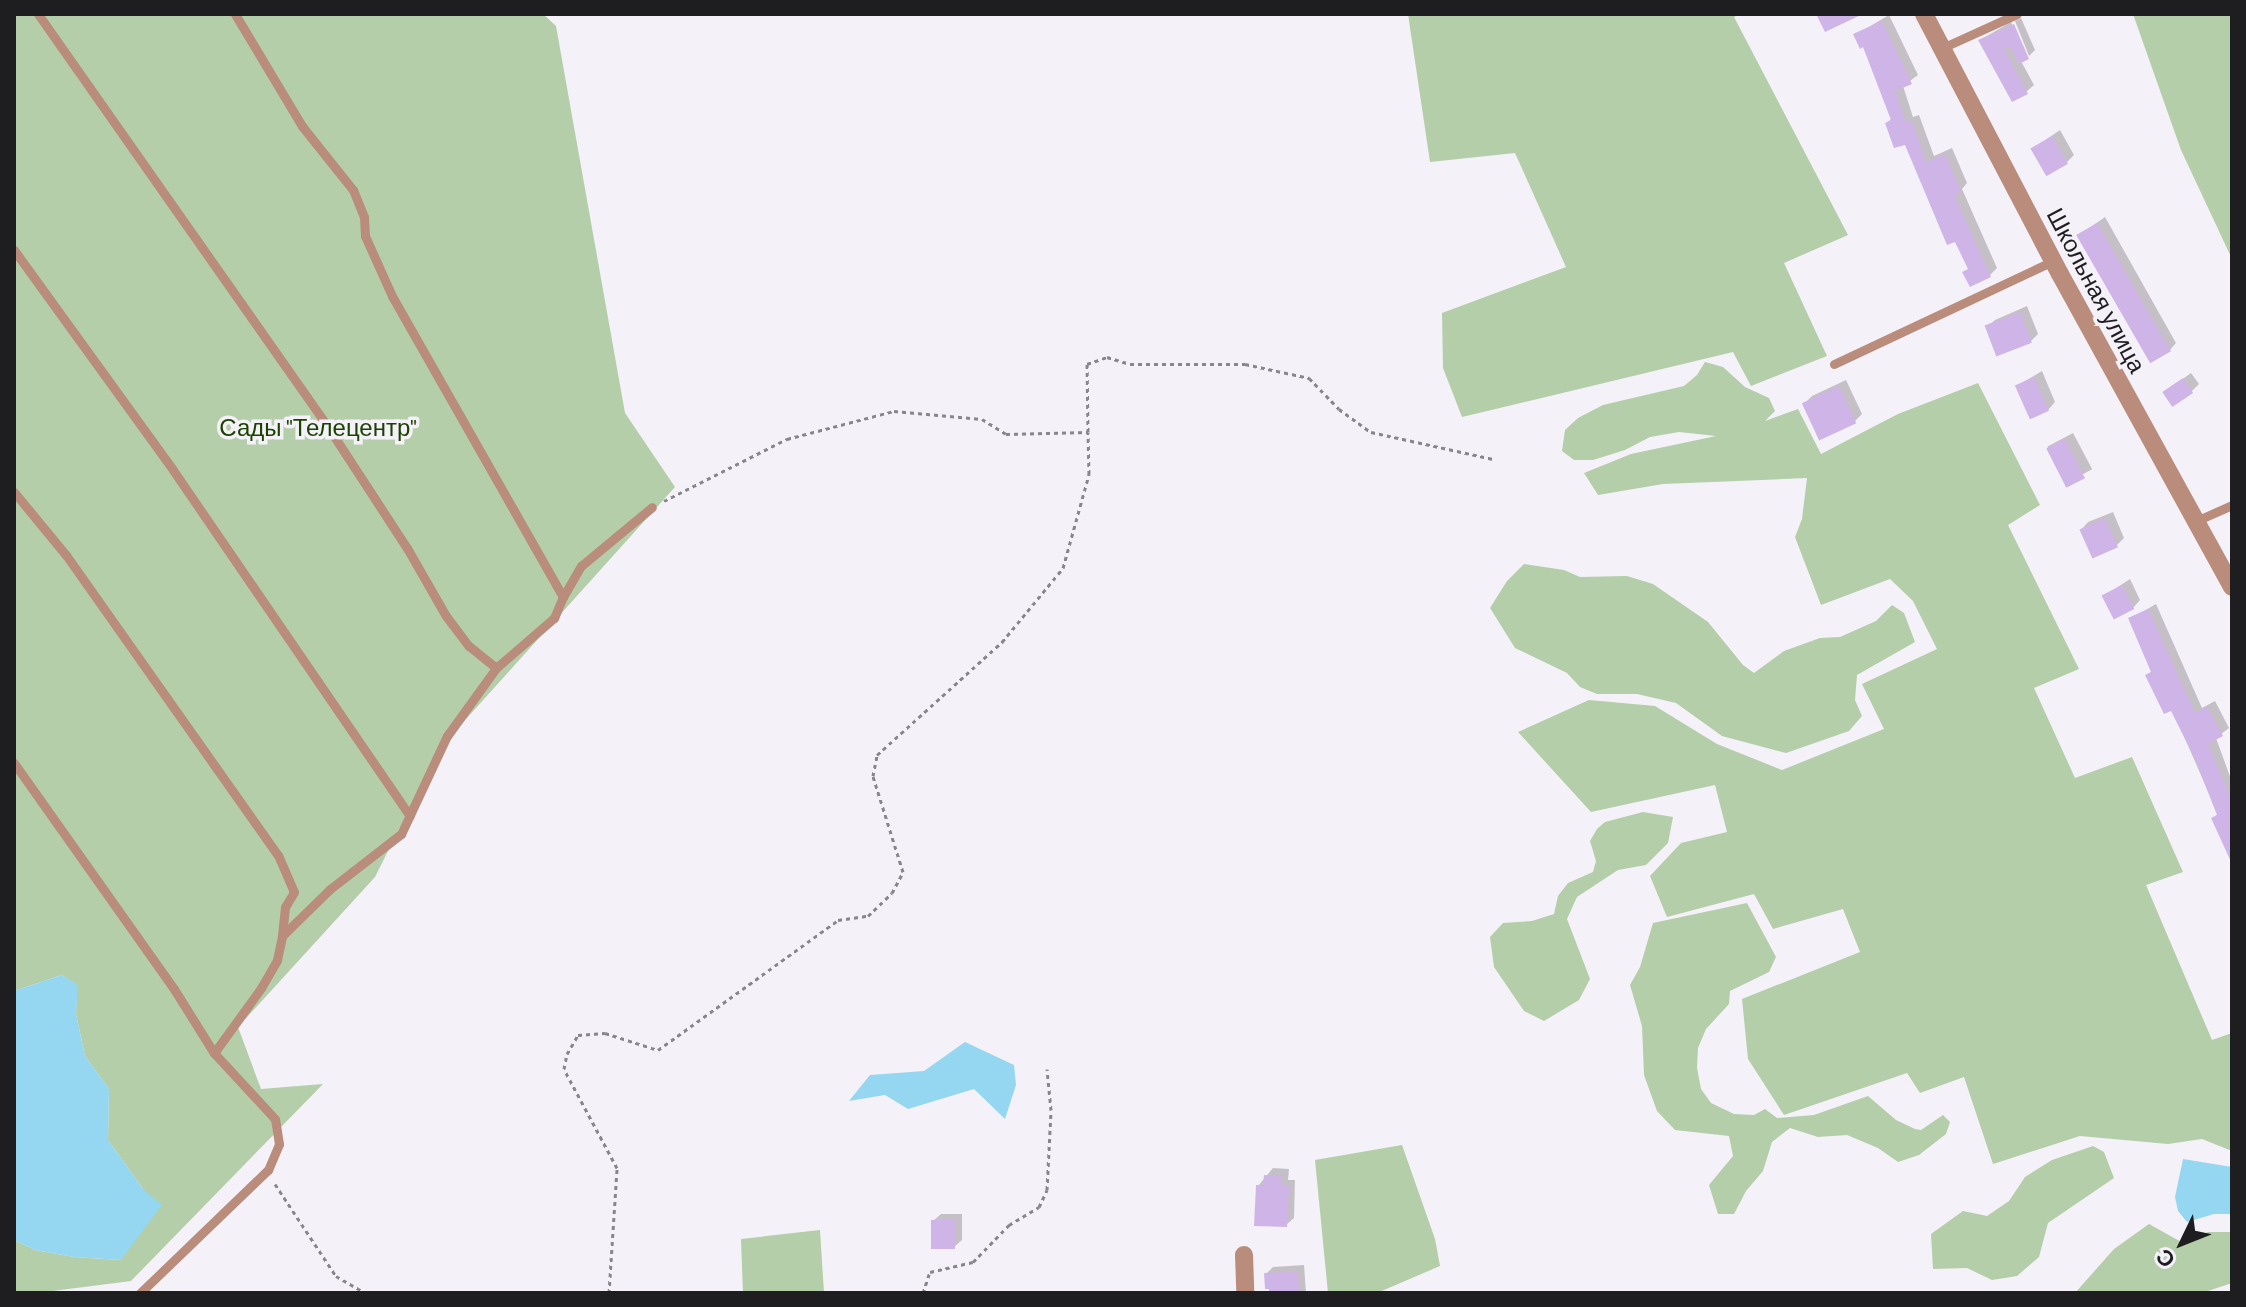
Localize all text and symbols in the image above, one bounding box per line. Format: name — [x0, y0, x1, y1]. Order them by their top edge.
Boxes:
street label: Школьная улица — [2041, 203, 2153, 377]
park label: Сады "Телецентр" — [219, 413, 417, 441]
north arrow — [2142, 1203, 2222, 1283]
text: С — [2150, 1245, 2179, 1274]

